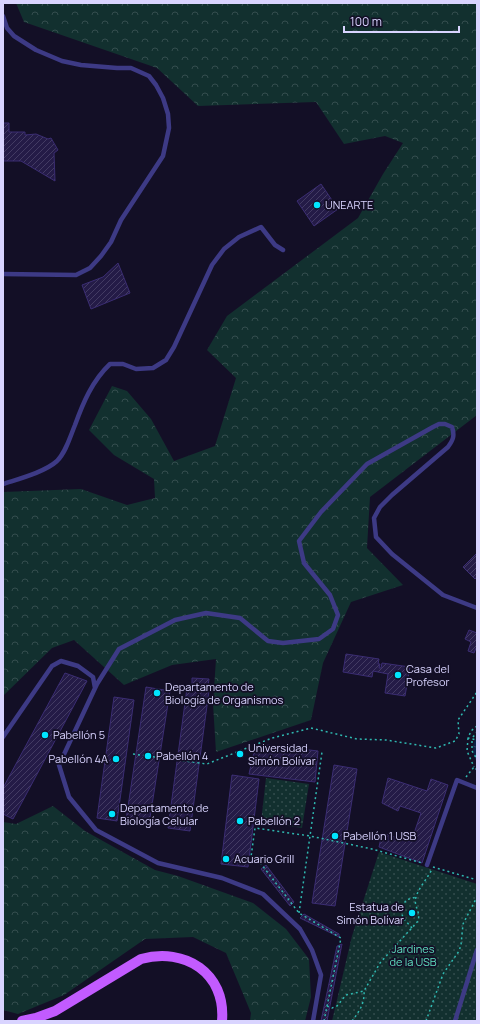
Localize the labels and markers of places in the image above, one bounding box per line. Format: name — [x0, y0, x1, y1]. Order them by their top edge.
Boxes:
place label: UNEARTE — [325, 197, 373, 212]
marker: UNEARTE — [312, 200, 322, 210]
place label: Casa del Profesor — [406, 661, 450, 689]
marker: Casa del Profesor — [393, 670, 403, 680]
place label: Departamento de Biología de Organismos — [165, 679, 283, 707]
marker: Departamento de Biología de Organismos — [152, 688, 162, 698]
place label: Pabellón 5 — [53, 727, 105, 742]
marker: Pabellón 5 — [40, 730, 50, 740]
place label: Universidad Simón Bolívar — [248, 740, 316, 768]
place label: Pabellón 4 — [156, 748, 208, 763]
marker: Universidad Simón Bolívar — [235, 749, 245, 759]
place label: Pabellón 4A — [49, 751, 108, 766]
marker: Pabellón 4 — [143, 751, 153, 761]
marker: Pabellón 4A — [111, 754, 121, 764]
place label: Departamento de Biología Celular — [120, 800, 209, 828]
marker: Departamento de Biología Celular — [107, 809, 117, 819]
place label: Pabellón 2 — [248, 813, 300, 828]
marker: Pabellón 2 — [235, 816, 245, 826]
place label: Pabellón 1 USB — [343, 828, 416, 843]
marker: Pabellón 1 USB — [330, 831, 340, 841]
place label: Acuario Grill — [234, 851, 294, 866]
marker: Acuario Grill — [221, 854, 231, 864]
place label: Estatua de Simón Bolívar — [336, 899, 405, 927]
marker: Estatua de Simón Bolívar — [407, 908, 417, 918]

